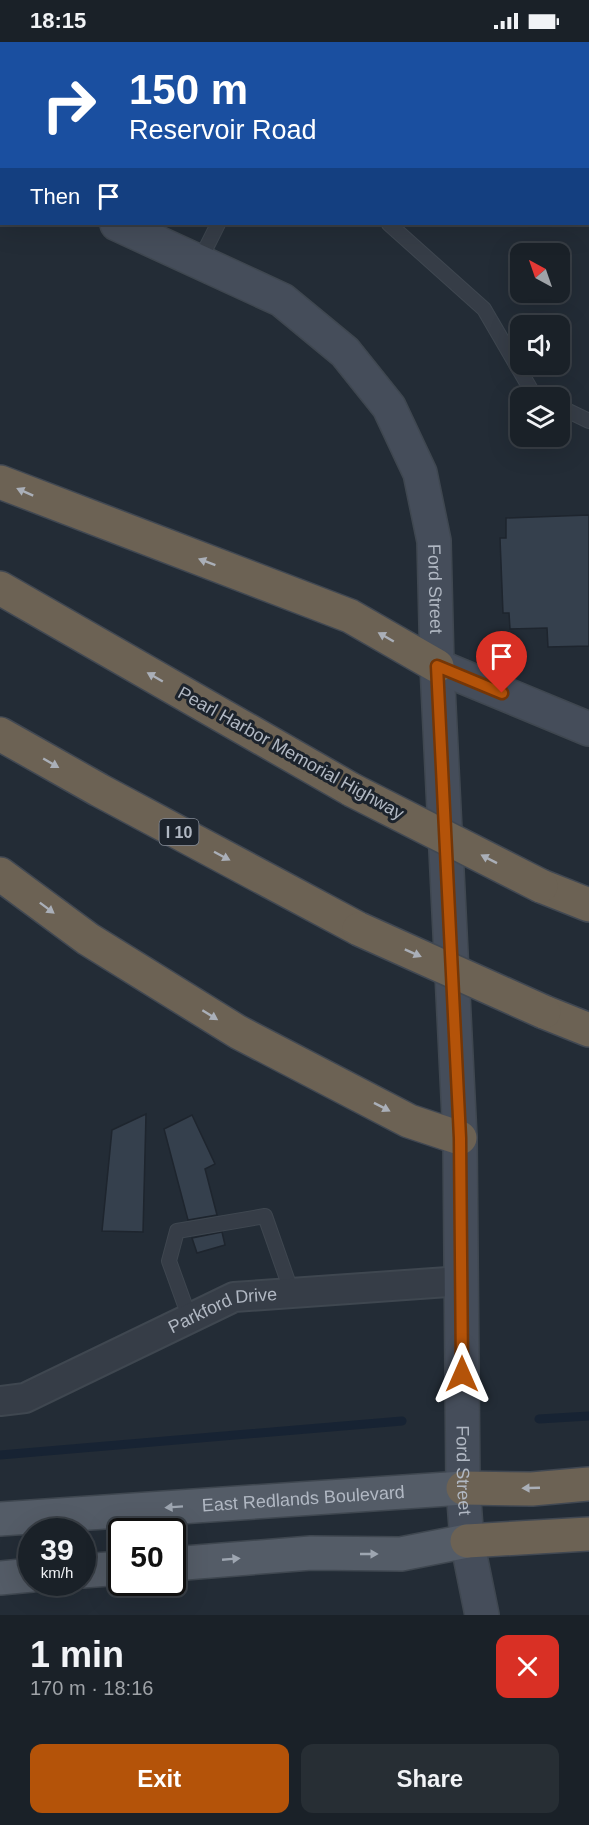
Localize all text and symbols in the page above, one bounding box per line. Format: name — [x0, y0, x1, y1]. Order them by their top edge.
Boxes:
text: 18:15 — [30, 8, 86, 33]
icon: right — [30, 66, 108, 144]
text: 150 m — [129, 66, 248, 113]
text: Reservoir Road — [129, 115, 317, 145]
icon: arrive — [92, 180, 125, 213]
text: Then — [30, 184, 80, 209]
north arrow — [510, 243, 570, 303]
map controls — [510, 243, 570, 447]
button: sound — [510, 315, 570, 375]
button: layers — [510, 387, 570, 447]
one-way arrow — [16, 488, 33, 497]
street label: Ford Street — [424, 544, 446, 634]
one-way arrow — [198, 557, 216, 566]
pin — [476, 631, 527, 693]
one-way arrow — [377, 632, 394, 642]
icon: arrive — [485, 640, 518, 673]
one-way arrow — [146, 672, 163, 682]
street label: Pearl Harbor Memorial Highway — [175, 682, 407, 824]
one-way arrow — [43, 757, 59, 768]
road number: I 10 — [160, 819, 198, 845]
one-way arrow — [214, 851, 231, 860]
one-way arrow — [480, 855, 498, 865]
one-way arrow — [39, 902, 55, 915]
one-way arrow — [404, 948, 421, 957]
one-way arrow — [202, 1009, 218, 1020]
one-way arrow — [373, 1101, 391, 1111]
street label: Parkford Drive — [165, 1284, 278, 1337]
position arrow — [430, 1342, 494, 1406]
street label: Ford Street — [452, 1425, 475, 1516]
street label: East Redlands Boulevard — [201, 1482, 405, 1515]
one-way arrow — [521, 1483, 540, 1493]
one-way arrow — [165, 1503, 184, 1512]
speed limit sign: 50 — [108, 1518, 186, 1596]
text: 39 — [40, 1533, 74, 1566]
one-way arrow — [360, 1549, 379, 1558]
one-way arrow — [221, 1555, 240, 1564]
text: km/h — [41, 1564, 73, 1581]
text: 1 min — [30, 1634, 124, 1675]
button: close — [496, 1635, 559, 1698]
text: 170 m · 18:16 — [30, 1677, 153, 1699]
button: Exit — [30, 1744, 289, 1813]
button: Share — [301, 1744, 559, 1813]

